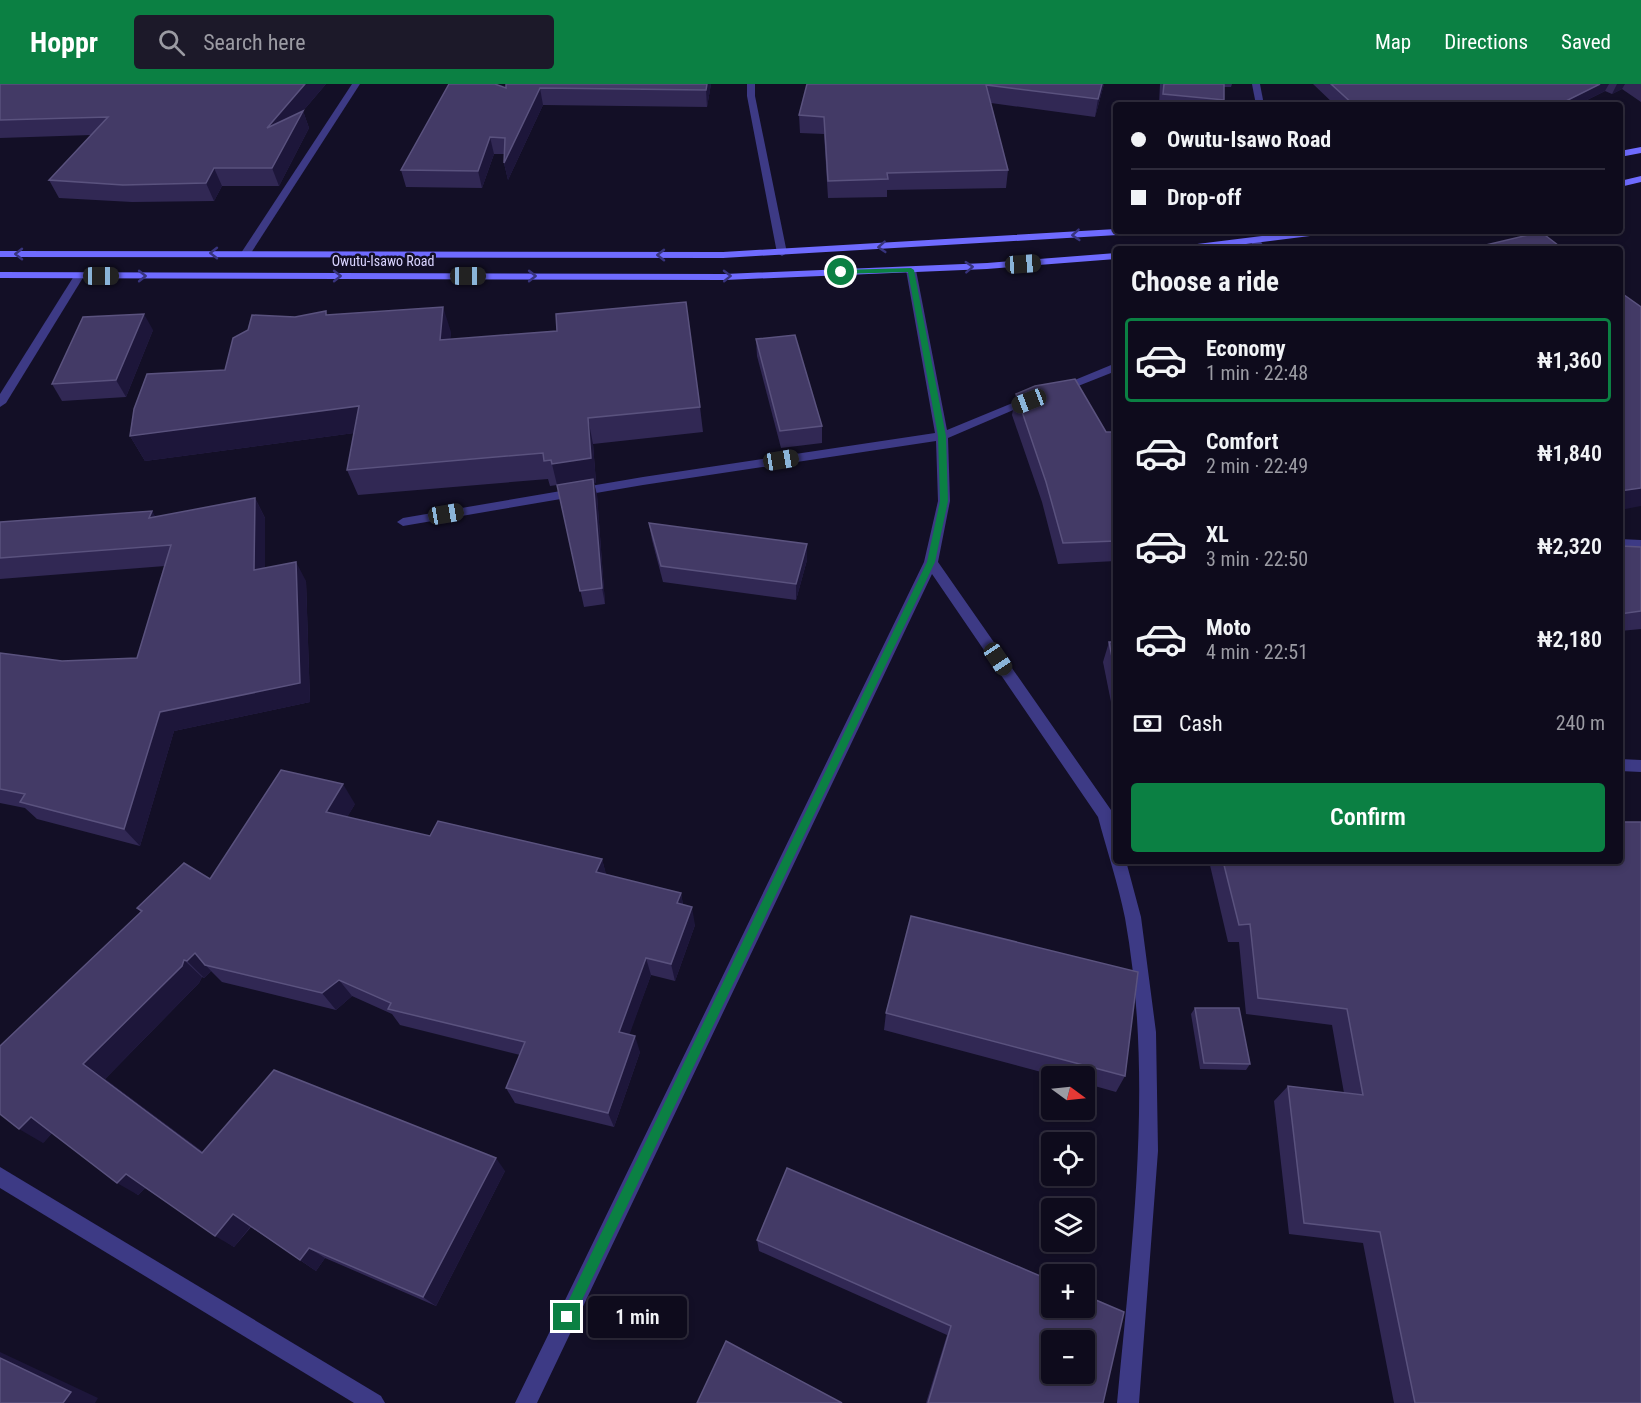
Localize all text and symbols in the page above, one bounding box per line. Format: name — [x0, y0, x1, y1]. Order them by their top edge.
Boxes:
search box — [134, 15, 554, 69]
text: Hoppr — [30, 26, 98, 59]
icon: search — [155, 26, 188, 59]
text: Search here — [203, 30, 305, 55]
text: Map — [1375, 30, 1411, 54]
text: Directions — [1444, 30, 1528, 54]
text: Saved — [1561, 30, 1611, 54]
text: Owutu-Isawo Road — [1167, 127, 1331, 152]
text: Drop-off — [1167, 185, 1241, 210]
one-way arrow — [1072, 228, 1081, 241]
one-way arrow — [877, 240, 886, 253]
one-way arrow — [209, 247, 218, 259]
one-way arrow — [14, 248, 23, 260]
one-way arrow — [656, 249, 665, 261]
street label: Owutu-Isawo Road — [332, 253, 434, 269]
car — [1004, 254, 1042, 274]
route start — [827, 258, 854, 285]
one-way arrow — [965, 261, 974, 274]
text: Choose a ride — [1131, 266, 1279, 298]
car — [83, 267, 119, 285]
car — [450, 267, 486, 285]
one-way arrow — [138, 270, 147, 282]
one-way arrow — [333, 270, 342, 282]
one-way arrow — [528, 270, 537, 282]
one-way arrow — [723, 270, 732, 283]
icon: car — [1134, 333, 1188, 387]
text: Economy — [1206, 336, 1286, 361]
text: ₦1,360 — [1537, 348, 1602, 373]
text: 1 min · 22:48 — [1206, 361, 1308, 385]
car — [1009, 386, 1049, 416]
icon: car — [1134, 426, 1188, 480]
text: Comfort — [1206, 429, 1279, 454]
text: ₦1,840 — [1537, 441, 1602, 466]
car — [762, 448, 800, 472]
text: 2 min · 22:49 — [1206, 454, 1308, 478]
car — [427, 502, 465, 526]
icon: car — [1134, 519, 1188, 573]
text: XL — [1206, 522, 1229, 547]
text: ₦2,320 — [1537, 534, 1602, 559]
text: 3 min · 22:50 — [1206, 547, 1308, 571]
icon: car — [1134, 612, 1188, 666]
text: Moto — [1206, 615, 1251, 640]
text: ₦2,180 — [1537, 627, 1602, 652]
car — [980, 639, 1016, 679]
text: 4 min · 22:51 — [1206, 640, 1308, 664]
icon: cash — [1131, 707, 1164, 740]
text: Cash — [1179, 711, 1223, 736]
text: 240 m — [1556, 711, 1605, 735]
button: Confirm — [1131, 783, 1605, 852]
north arrow — [1041, 1066, 1095, 1120]
map controls — [1041, 1066, 1095, 1384]
button: locate — [1041, 1132, 1095, 1186]
button: layers — [1041, 1198, 1095, 1252]
button: + — [1041, 1264, 1095, 1318]
callout: 1 min — [588, 1296, 687, 1338]
route end — [553, 1303, 580, 1330]
text: 1 min — [615, 1305, 660, 1329]
button: − — [1041, 1330, 1095, 1384]

